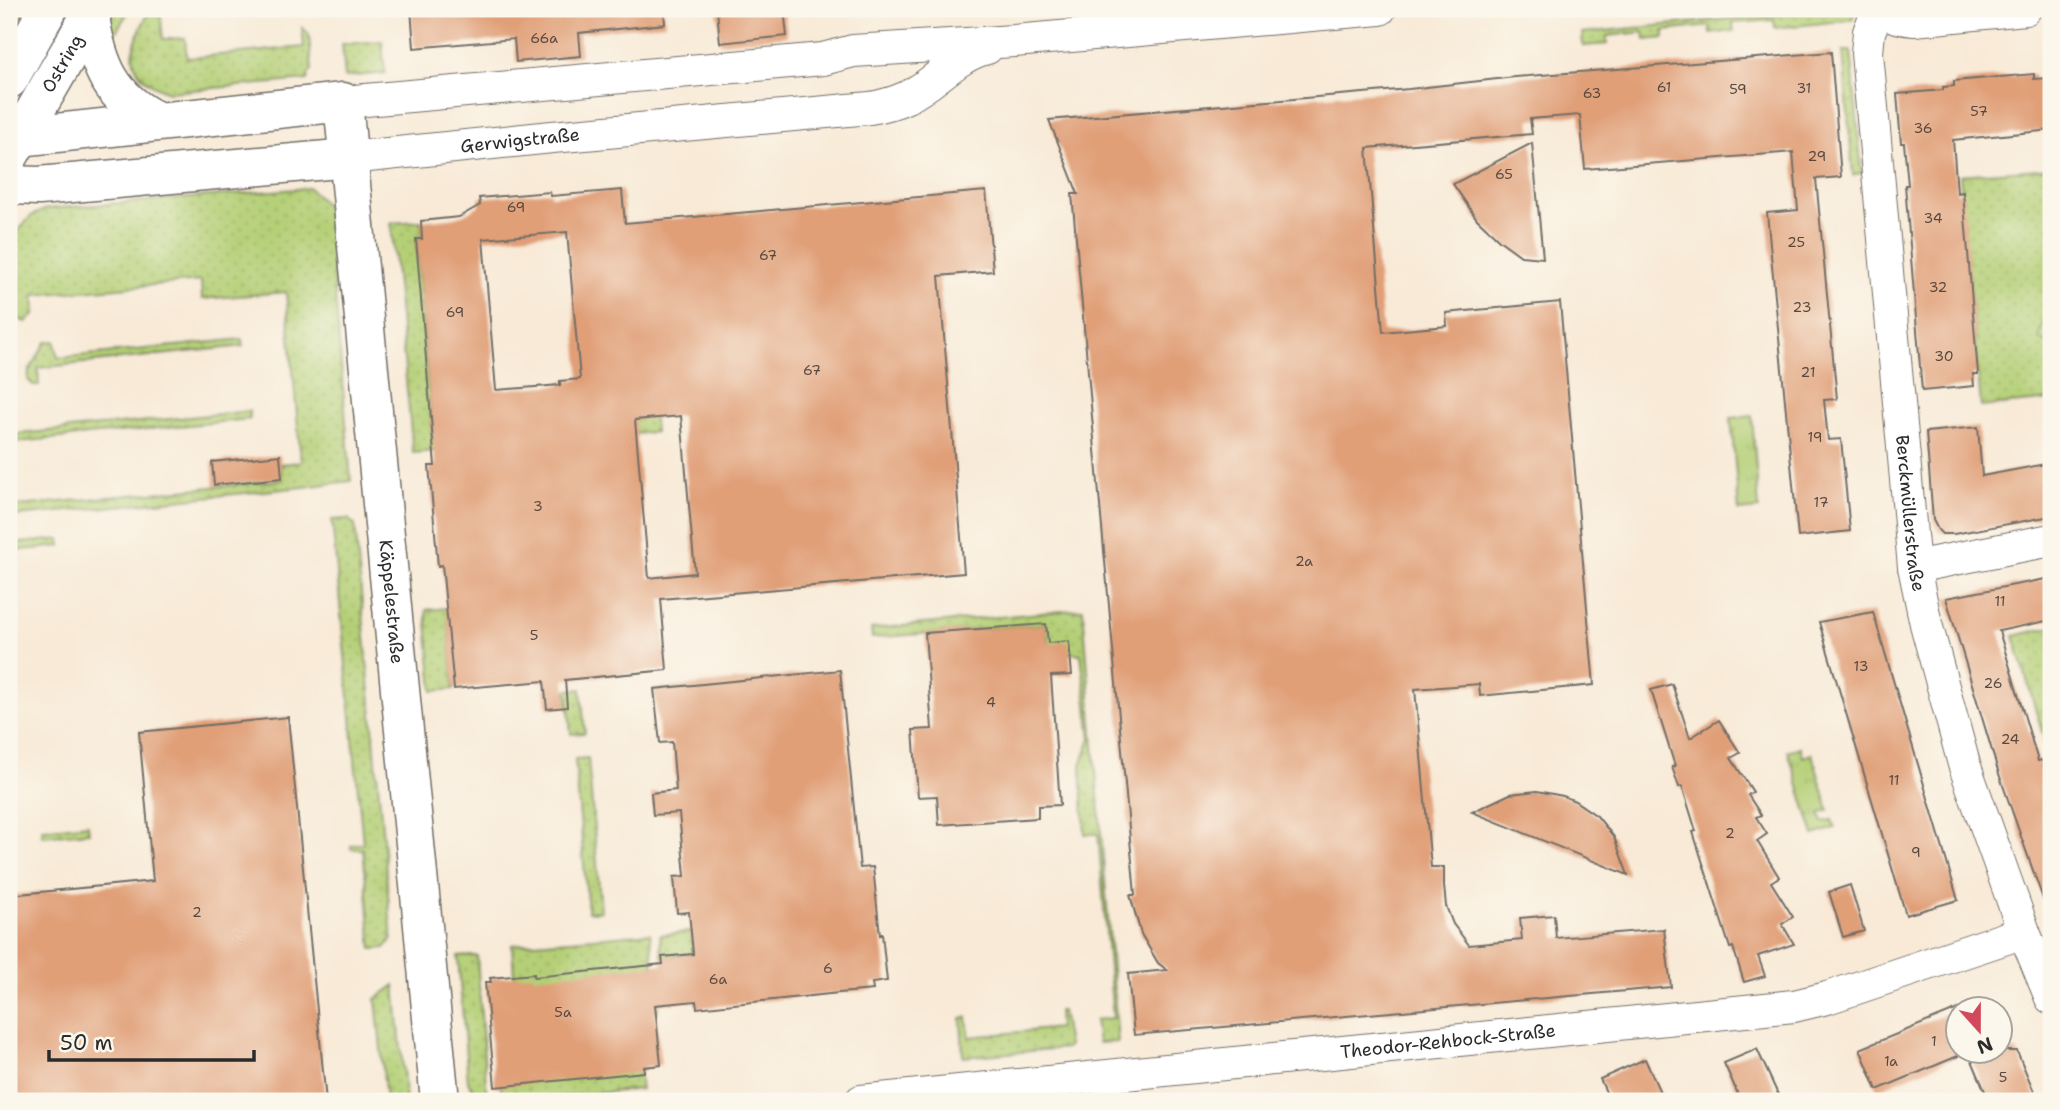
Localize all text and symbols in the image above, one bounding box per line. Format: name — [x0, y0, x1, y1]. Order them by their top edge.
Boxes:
house number: 66a — [530, 29, 558, 47]
street label: Ostring — [36, 30, 89, 97]
house number: 61 — [1657, 78, 1671, 96]
house number: 31 — [1797, 79, 1811, 97]
house number: 59 — [1729, 80, 1747, 98]
house number: 63 — [1583, 84, 1601, 102]
house number: 57 — [1970, 102, 1988, 120]
house number: 36 — [1913, 119, 1933, 137]
street label: Gerwigstraße — [459, 123, 581, 158]
house number: 29 — [1808, 147, 1826, 165]
house number: 65 — [1495, 165, 1513, 183]
house number: 69 — [507, 198, 525, 216]
house number: 34 — [1923, 209, 1943, 227]
house number: 25 — [1787, 233, 1805, 251]
house number: 67 — [759, 246, 777, 264]
house number: 32 — [1929, 278, 1947, 296]
house number: 23 — [1793, 298, 1811, 316]
house number: 69 — [446, 303, 464, 321]
house number: 30 — [1934, 347, 1954, 365]
house number: 67 — [803, 361, 821, 379]
house number: 21 — [1801, 363, 1815, 381]
house number: 19 — [1807, 428, 1823, 446]
street label: Berckmüllerstraße — [1890, 434, 1931, 594]
house number: 17 — [1814, 493, 1828, 511]
house number: 3 — [533, 497, 543, 515]
street label: Käppelestraße — [374, 539, 409, 665]
house number: 2a — [1295, 552, 1313, 570]
house number: 11 — [1994, 592, 2006, 610]
house number: 5 — [530, 626, 538, 644]
house number: 13 — [1854, 657, 1868, 675]
house number: 26 — [1984, 674, 2003, 692]
house number: 4 — [986, 693, 996, 711]
house number: 24 — [2001, 730, 2020, 748]
house number: 11 — [1888, 771, 1900, 789]
house number: 2 — [1725, 824, 1735, 842]
house number: 9 — [1911, 843, 1921, 861]
house number: 2 — [192, 903, 202, 921]
house number: 6 — [823, 959, 833, 977]
house number: 6a — [709, 970, 727, 988]
north arrow — [1944, 995, 2014, 1064]
house number: 5a — [554, 1003, 572, 1021]
street label: Theodor-Rehbock-Straße — [1339, 1018, 1557, 1064]
scale bar — [49, 1019, 254, 1063]
text: 50 m — [60, 1029, 113, 1057]
text: N — [1973, 1031, 1996, 1060]
house number: 1 — [1931, 1032, 1937, 1050]
house number: 1a — [1884, 1052, 1898, 1070]
house number: 5 — [1999, 1068, 2007, 1086]

